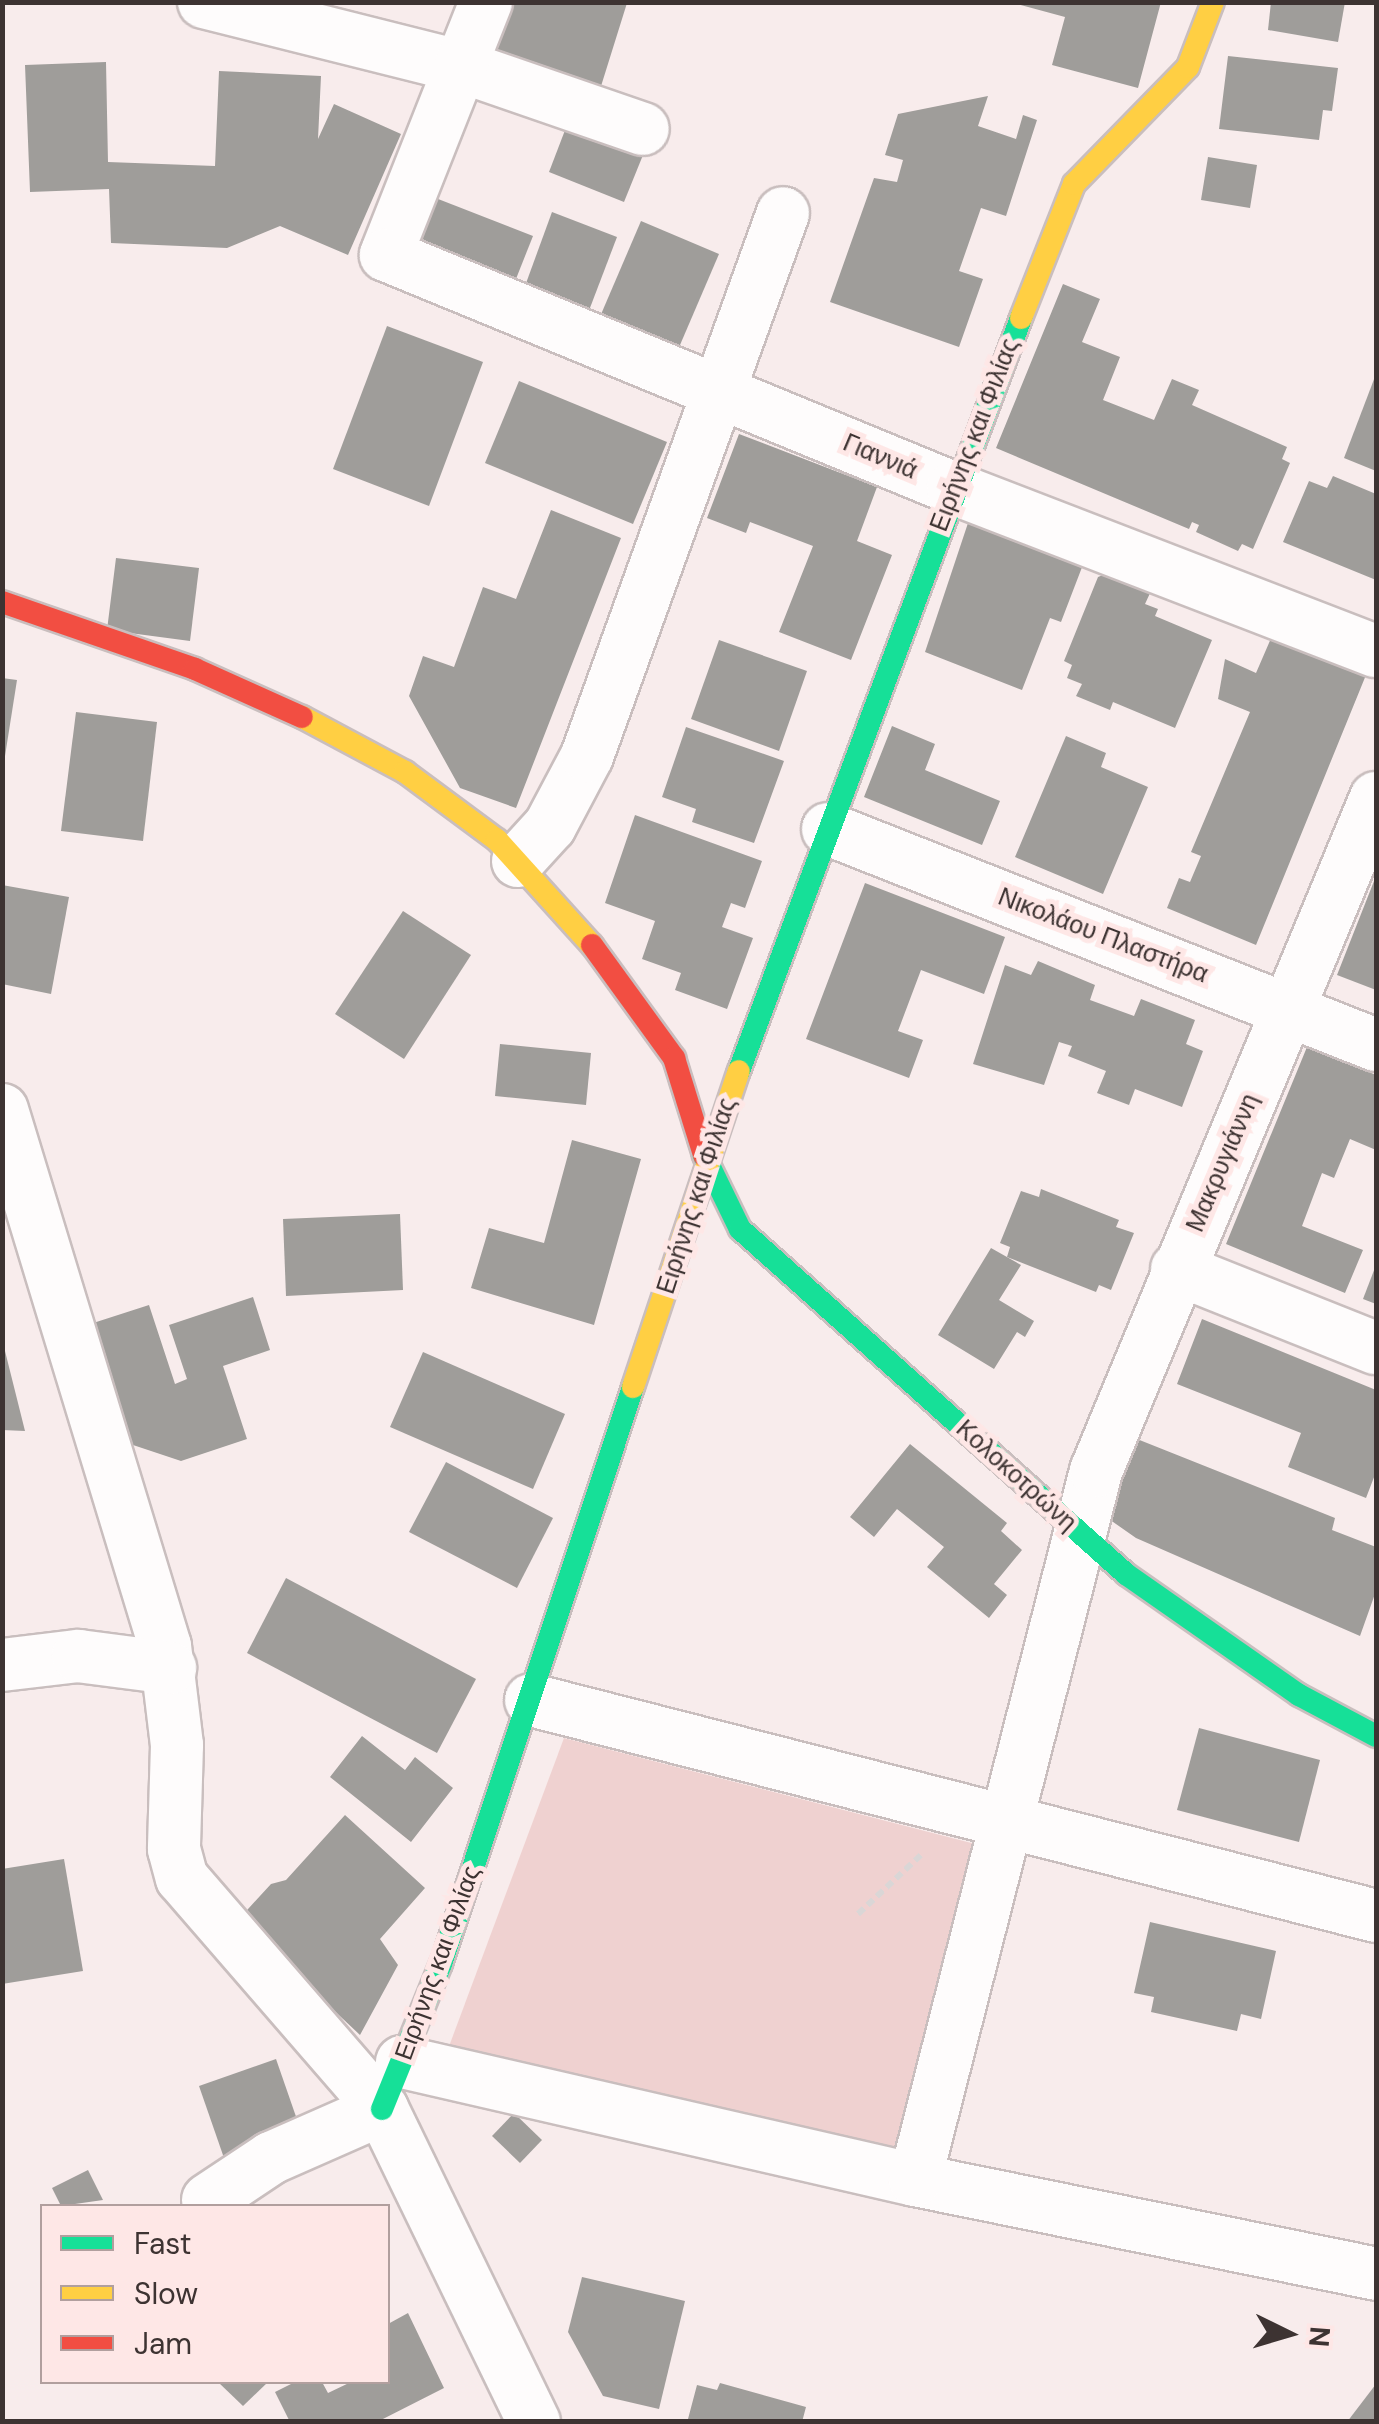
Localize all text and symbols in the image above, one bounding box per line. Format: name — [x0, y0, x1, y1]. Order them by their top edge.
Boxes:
street label: Ειρήνης και Φιλίας — [924, 334, 1026, 536]
street label: Γιαννιά — [838, 428, 922, 486]
street label: Νικολάου Πλαστήρα — [994, 882, 1212, 990]
street label: Μακρυγιάννη — [1180, 1089, 1266, 1237]
street label: Ειρήνης και Φιλίας — [651, 1094, 743, 1298]
street label: Κολοκοτρώνη — [950, 1414, 1082, 1538]
street label: Ειρήνης και Φιλίας — [389, 1862, 487, 2064]
legend — [40, 2204, 390, 2384]
text: Fast — [134, 2224, 192, 2263]
text: Slow — [134, 2274, 198, 2313]
north arrow — [1239, 2284, 1339, 2384]
text: Jam — [134, 2324, 192, 2363]
text: N — [1300, 2325, 1339, 2348]

